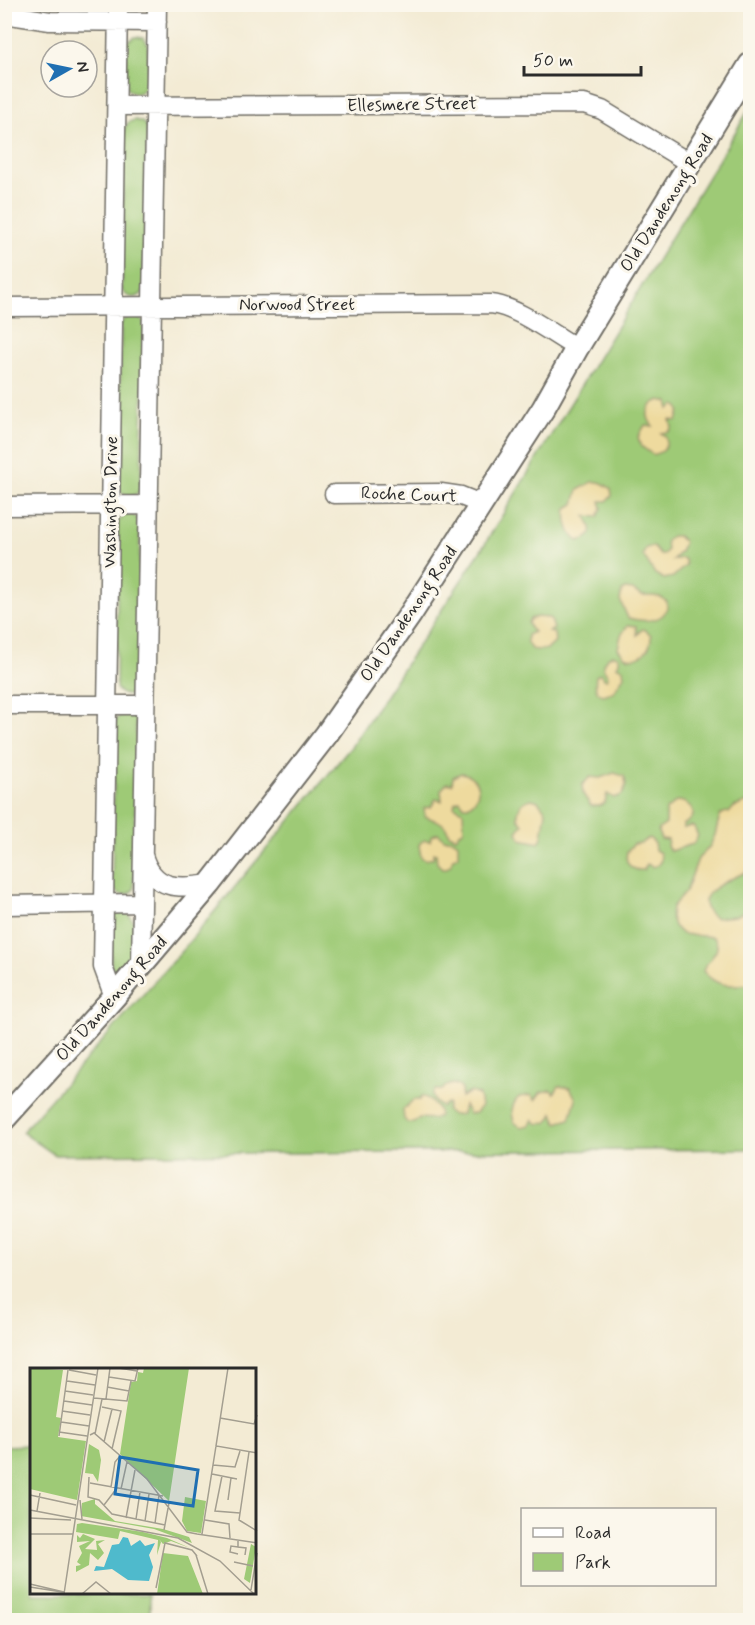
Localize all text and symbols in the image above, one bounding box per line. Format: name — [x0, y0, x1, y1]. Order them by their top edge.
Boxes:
north arrow — [39, 39, 99, 99]
scale bar — [524, 39, 641, 77]
text: 50 m — [533, 49, 573, 73]
text: N — [71, 60, 94, 74]
street label: Ellesmere Street — [347, 92, 477, 118]
street label: Old Dandenong Road — [615, 129, 721, 278]
street label: Norwood Street — [239, 293, 355, 317]
street label: Washington Drive — [98, 436, 126, 568]
street label: Roche Court — [361, 481, 457, 509]
street label: Old Dandenong Road — [355, 541, 465, 688]
street label: Old Dandenong Road — [51, 931, 175, 1068]
inset map — [30, 1368, 256, 1595]
legend — [521, 1508, 716, 1586]
text: Road — [575, 1521, 611, 1545]
text: Park — [575, 1551, 611, 1575]

